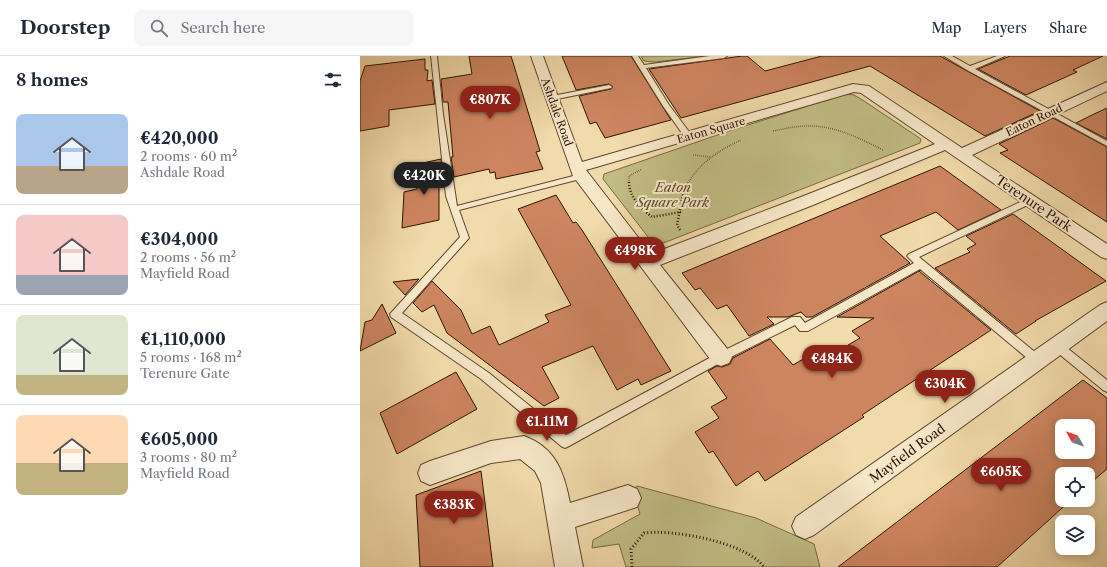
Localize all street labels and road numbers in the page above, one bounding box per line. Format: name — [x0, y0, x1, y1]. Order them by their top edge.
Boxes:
street label: Ashdale Road — [538, 75, 576, 148]
street label: Eaton Road — [1003, 101, 1065, 139]
street label: Eaton Square — [675, 114, 747, 146]
street label: Terenure Park — [993, 172, 1076, 235]
street label: Mayfield Road — [866, 420, 948, 486]

